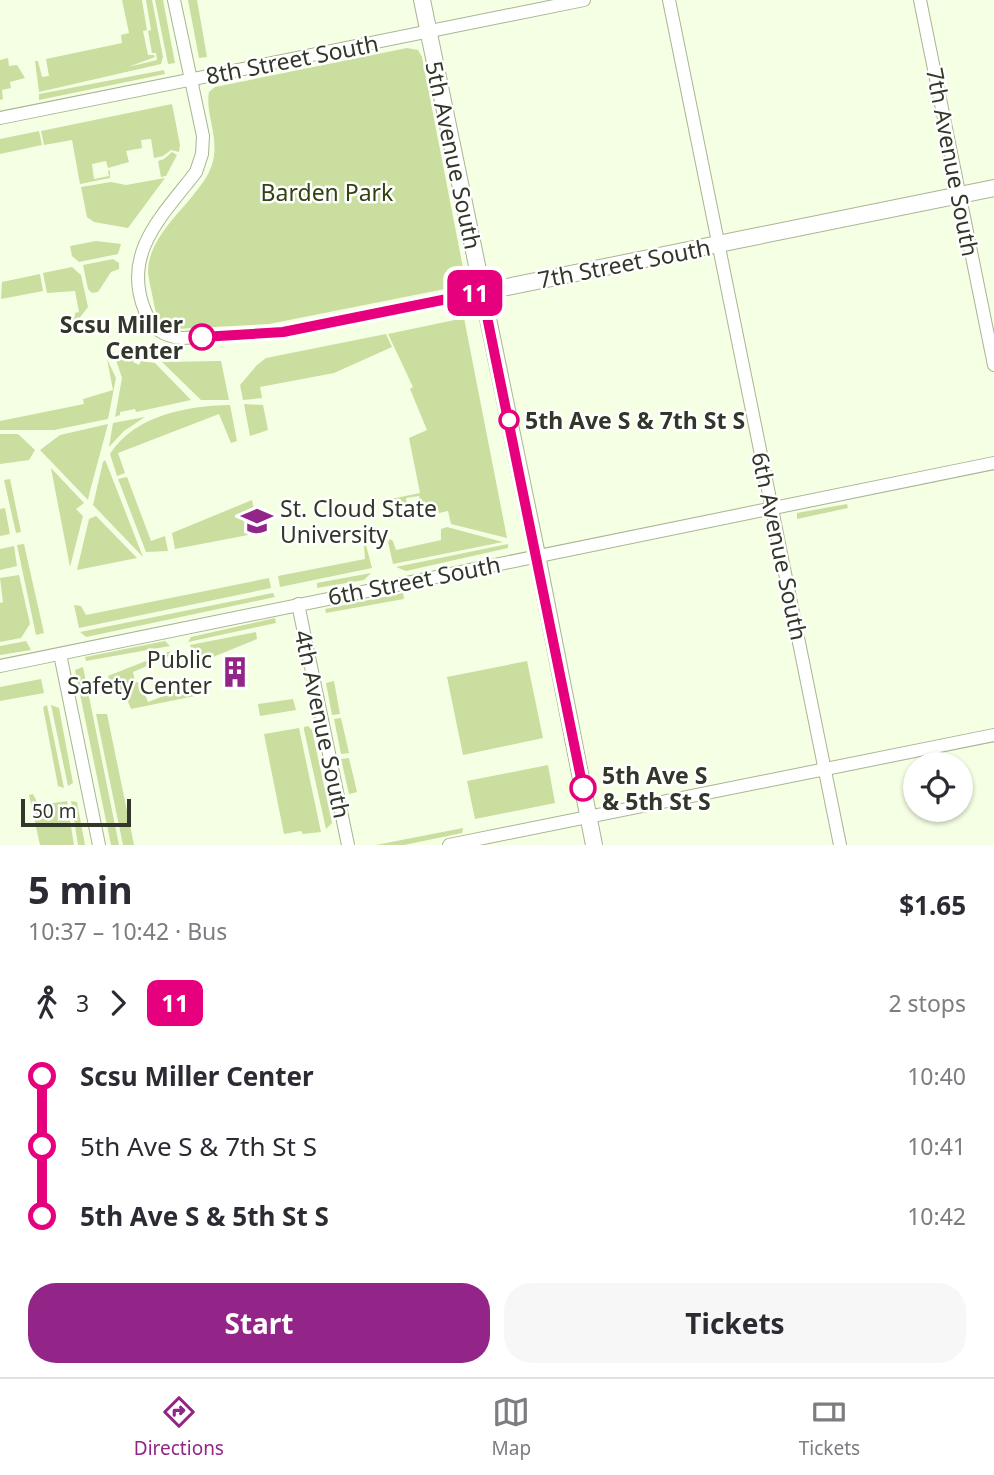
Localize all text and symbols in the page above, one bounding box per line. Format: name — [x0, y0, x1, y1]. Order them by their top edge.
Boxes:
street label: 8th Street South — [203, 27, 381, 91]
street label: 5th Avenue South — [418, 58, 490, 252]
street label: 7th Avenue South — [919, 65, 987, 259]
park label: Barden Park — [261, 176, 394, 208]
street label: 7th Street South — [535, 231, 713, 295]
line badge: 11 — [444, 270, 506, 316]
text: 11 — [461, 276, 489, 309]
place label: Scsu Miller Center — [60, 308, 183, 366]
marker: Scsu Miller Center — [189, 324, 215, 350]
place label: 5th Ave S & 7th St S — [525, 404, 745, 436]
marker: 5th Ave S & 7th St S — [499, 410, 519, 430]
street label: 6th Avenue South — [744, 449, 816, 643]
place label: St. Cloud State University — [280, 492, 437, 550]
school or university icon: St. Cloud State University — [240, 504, 274, 538]
street label: 6th Street South — [325, 548, 503, 612]
street label: 4th Avenue South — [287, 627, 359, 821]
place label: Public Safety Center — [67, 643, 212, 701]
building icon: Public Safety Center — [218, 655, 252, 689]
map controls — [903, 752, 973, 822]
button: locate — [903, 752, 973, 822]
place label: 5th Ave S & 5th St S — [602, 759, 711, 817]
marker: 5th Ave S & 5th St S — [570, 775, 596, 801]
scale bar — [21, 796, 131, 828]
text: 50 m — [32, 798, 76, 824]
text: 5 min — [28, 863, 133, 915]
text: $1.65 — [899, 887, 966, 923]
text: 10:37 – 10:42 · Bus — [28, 915, 227, 947]
icon: walk — [28, 984, 66, 1022]
icon: forward — [99, 984, 137, 1022]
text: 11 — [161, 986, 189, 1019]
text: 3 — [76, 987, 89, 1019]
text: 2 stops — [888, 987, 966, 1019]
text: Scsu Miller Center — [80, 1058, 314, 1094]
text: 10:40 — [907, 1060, 966, 1092]
text: 5th Ave S & 7th St S — [80, 1128, 317, 1164]
text: 10:41 — [907, 1130, 966, 1162]
text: 5th Ave S & 5th St S — [80, 1198, 329, 1234]
text: 10:42 — [907, 1200, 966, 1232]
button: Start — [28, 1283, 490, 1363]
button: Tickets — [504, 1283, 966, 1363]
tab: Directions — [134, 1393, 224, 1461]
tab: Map — [492, 1393, 531, 1461]
tab: Tickets — [799, 1393, 860, 1461]

